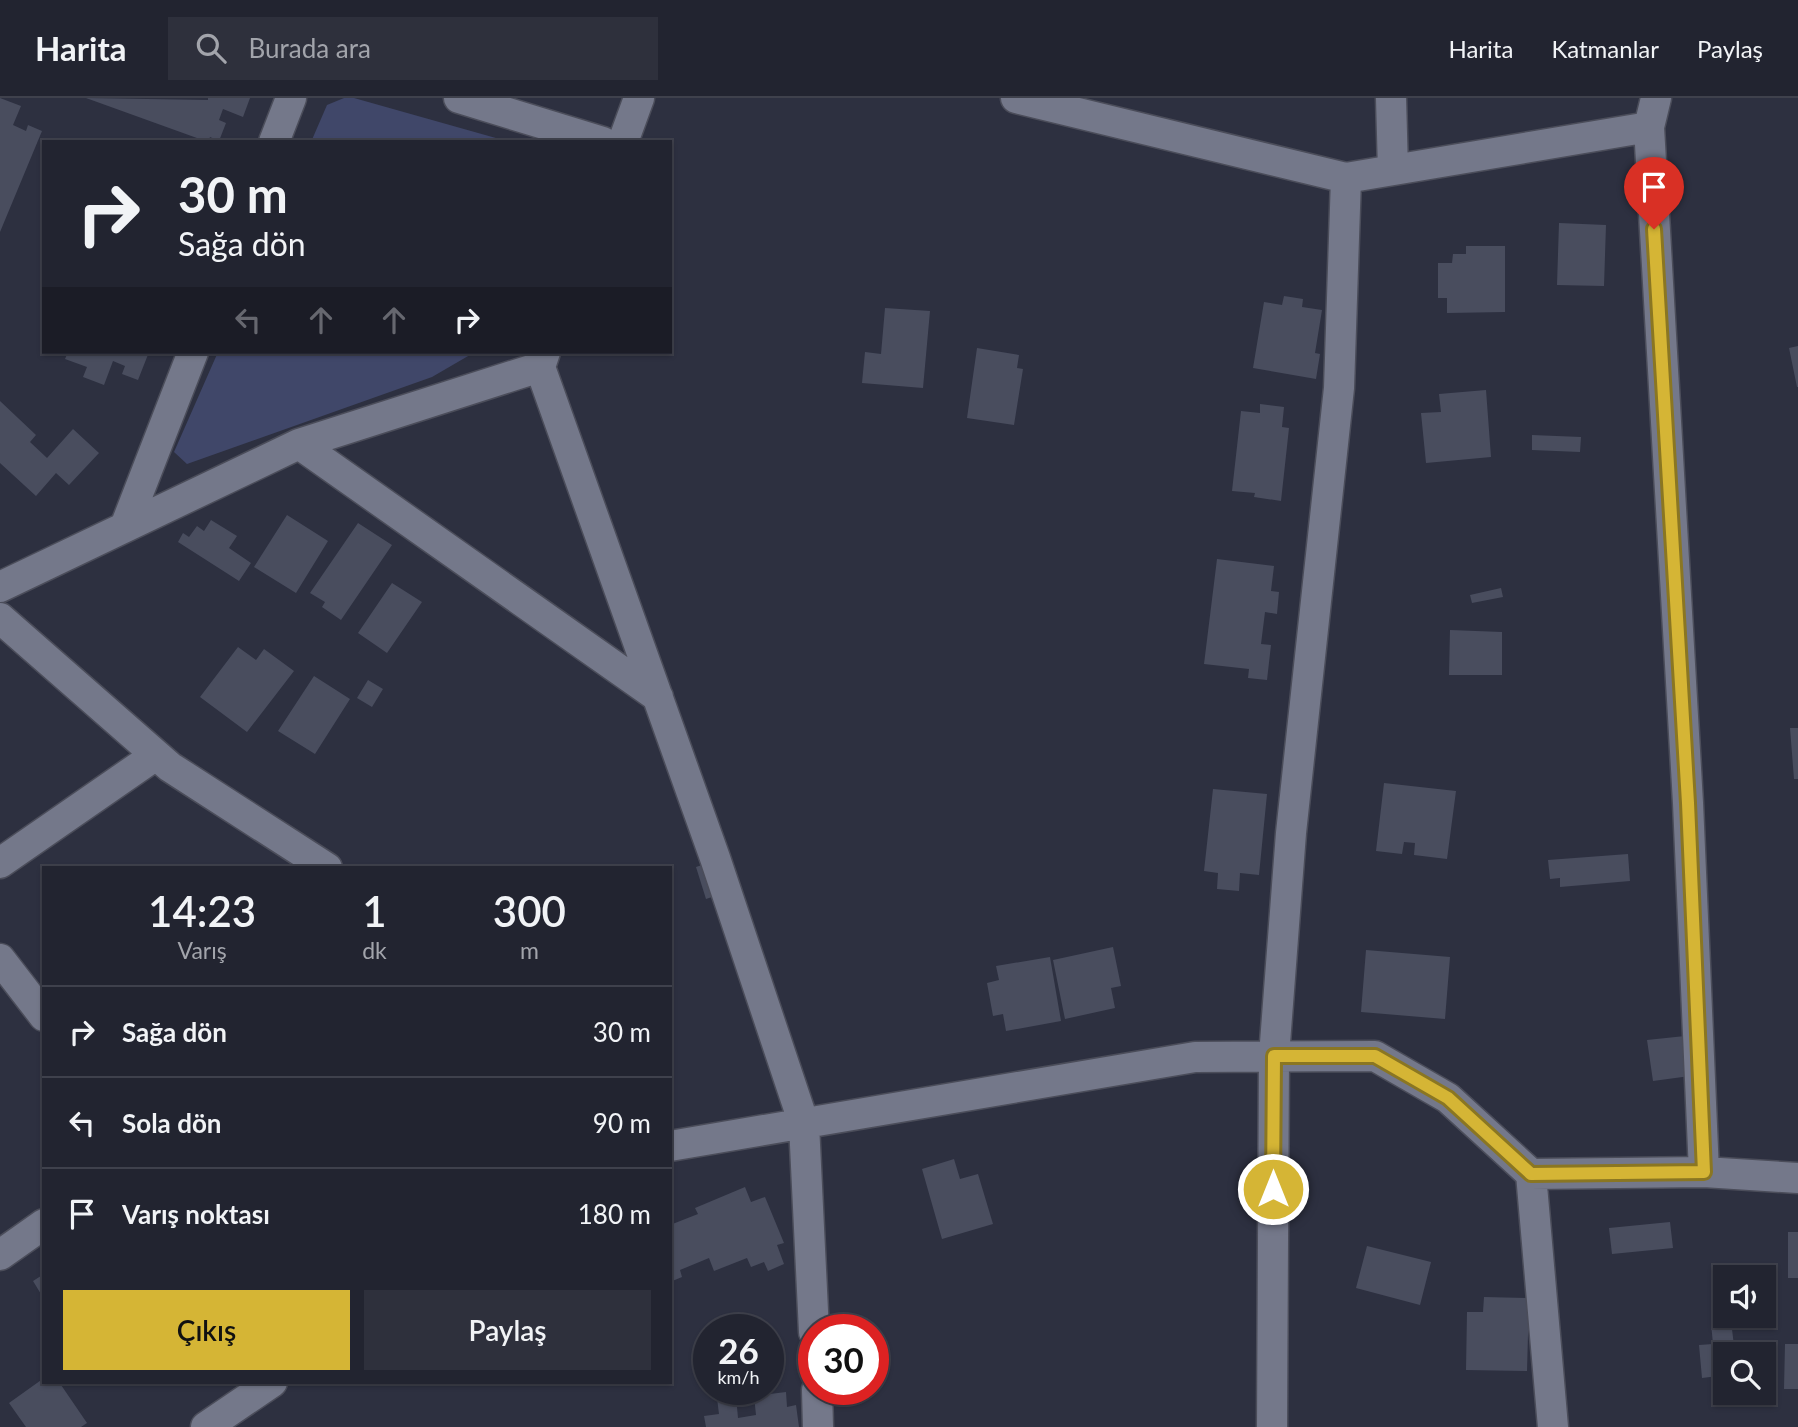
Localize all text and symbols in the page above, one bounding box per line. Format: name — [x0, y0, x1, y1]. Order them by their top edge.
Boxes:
search box — [168, 17, 658, 80]
text: Harita — [35, 28, 126, 68]
icon: search — [192, 29, 230, 67]
text: Burada ara — [248, 32, 371, 64]
text: Harita — [1448, 34, 1513, 63]
text: Katmanlar — [1551, 34, 1659, 63]
text: Paylaş — [1697, 34, 1763, 63]
pin — [1624, 157, 1684, 229]
text: 30 m — [178, 165, 288, 223]
icon: right — [63, 168, 154, 259]
icon: arrive — [1635, 168, 1673, 206]
text: Sağa dön — [178, 224, 306, 263]
icon: left — [229, 301, 267, 339]
icon: ahead — [302, 301, 340, 339]
icon: ahead — [375, 301, 413, 339]
icon: right — [448, 301, 486, 339]
text: 14:23 — [148, 886, 256, 936]
text: 1 — [362, 886, 387, 936]
text: 300 — [493, 886, 566, 936]
text: Varış — [178, 936, 227, 964]
text: dk — [362, 936, 387, 964]
text: m — [520, 936, 539, 964]
icon: right — [63, 1013, 101, 1051]
text: Sağa dön — [122, 1016, 227, 1048]
text: 30 m — [593, 1016, 651, 1048]
icon: left — [63, 1104, 101, 1142]
text: Sola dön — [122, 1107, 222, 1139]
text: 90 m — [593, 1107, 651, 1139]
position arrow — [1236, 1152, 1310, 1226]
icon: arrive — [63, 1195, 101, 1233]
text: Varış noktası — [122, 1198, 270, 1230]
text: 180 m — [578, 1198, 651, 1230]
map controls — [1713, 1265, 1776, 1405]
button: sound — [1713, 1265, 1776, 1328]
button: Çıkış — [63, 1290, 350, 1370]
button: Paylaş — [364, 1290, 651, 1370]
speed limit sign: 30 — [798, 1314, 889, 1405]
text: 26 — [718, 1329, 759, 1371]
button: search — [1713, 1342, 1776, 1405]
text: km/h — [717, 1366, 760, 1388]

